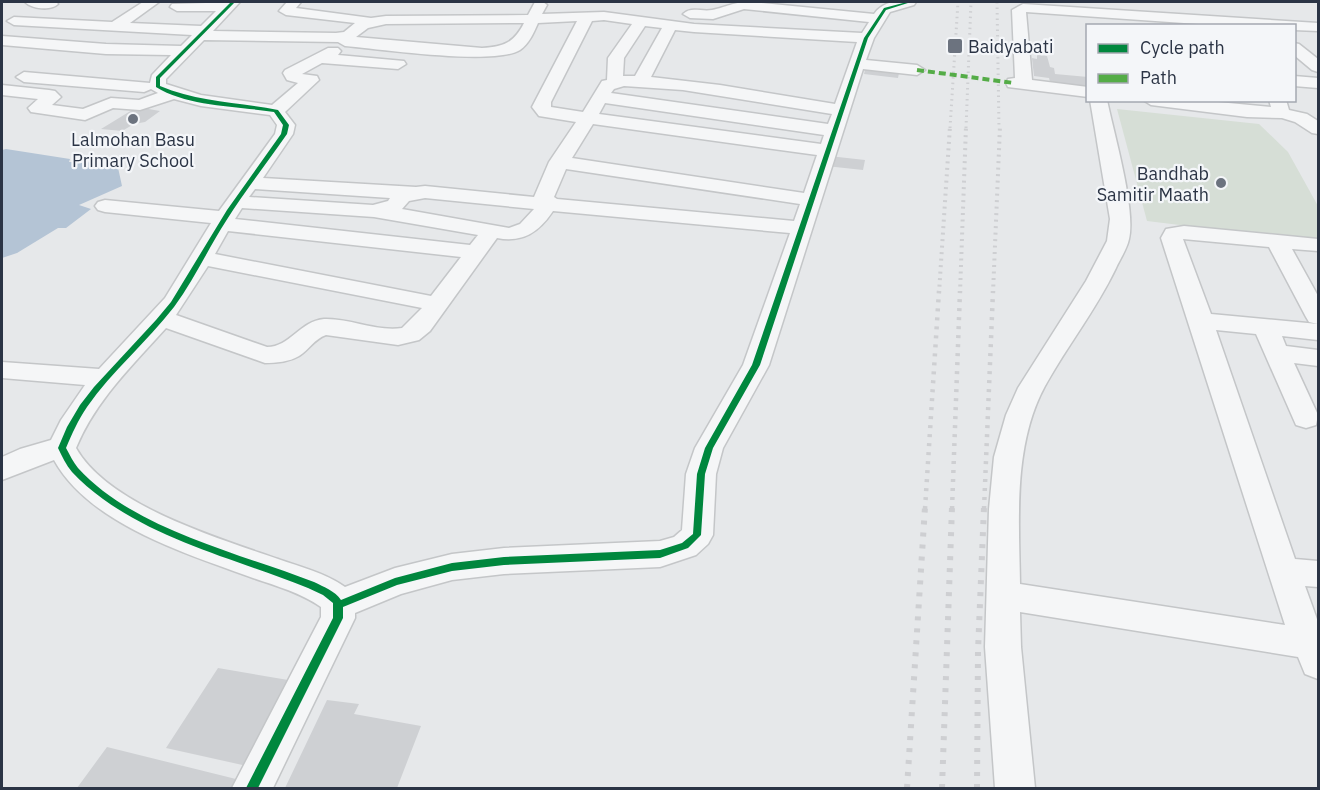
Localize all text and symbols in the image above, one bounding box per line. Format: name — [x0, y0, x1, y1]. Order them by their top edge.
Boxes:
legend — [1086, 24, 1296, 102]
place label: Baidyabati — [968, 35, 1054, 58]
text: Cycle path — [1140, 36, 1225, 59]
marker: Baidyabati — [946, 37, 964, 55]
text: Path — [1140, 66, 1177, 89]
marker: Lalmohan Basu Primary School — [126, 112, 140, 126]
place label: Lalmohan Basu Primary School — [71, 128, 195, 172]
place label: Bandhab Samitir Maath — [1097, 162, 1209, 206]
marker: Bandhab Samitir Maath — [1214, 176, 1228, 190]

